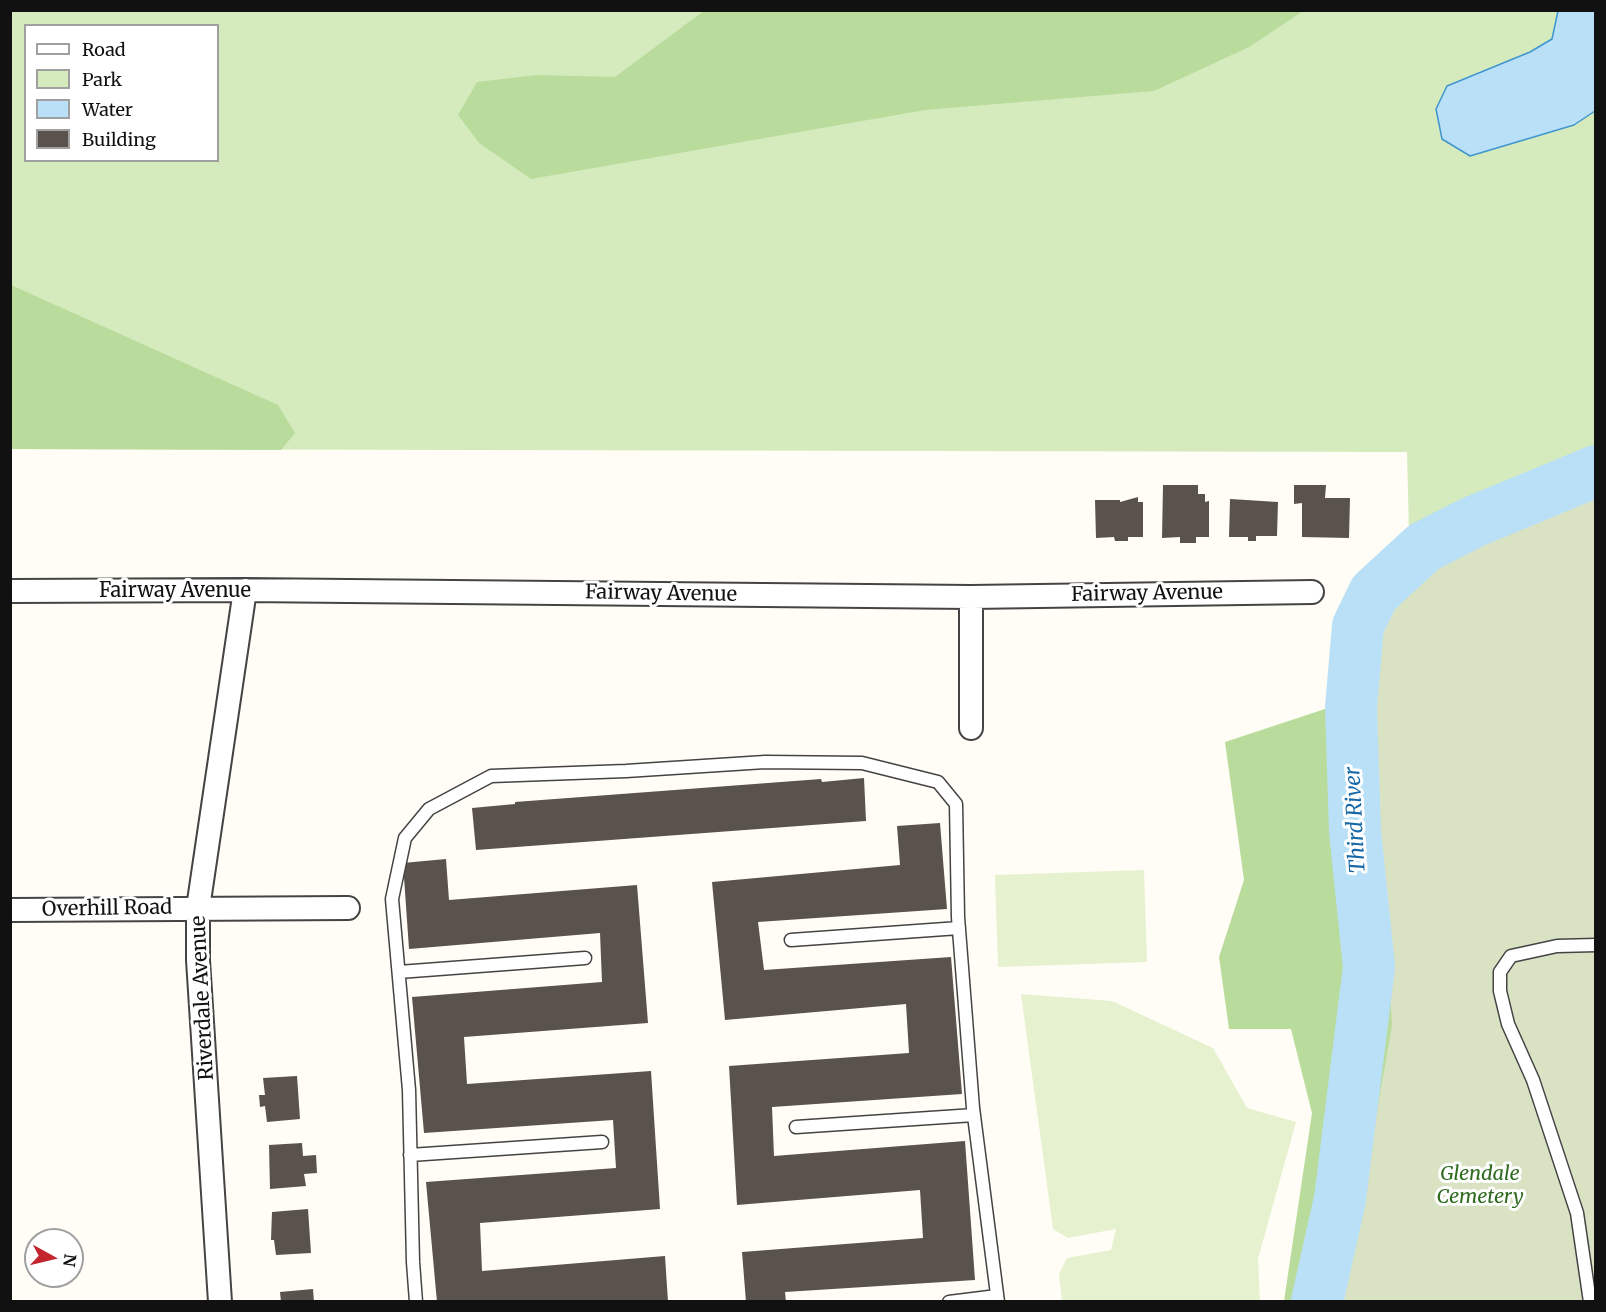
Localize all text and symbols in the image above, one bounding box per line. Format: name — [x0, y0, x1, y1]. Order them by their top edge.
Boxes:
legend — [24, 24, 219, 162]
text: Road — [82, 38, 126, 61]
text: Park — [82, 68, 122, 91]
text: Water — [82, 98, 133, 121]
text: Building — [82, 128, 156, 151]
street label: Fairway Avenue — [99, 579, 251, 603]
street label: Fairway Avenue — [585, 581, 737, 607]
street label: Fairway Avenue — [1071, 581, 1223, 607]
water label: Third River — [1341, 766, 1371, 874]
street label: Overhill Road — [42, 896, 172, 922]
street label: Riverdale Avenue — [187, 915, 219, 1081]
park label: Glendale Cemetery — [1436, 1162, 1524, 1209]
north arrow — [24, 1228, 84, 1288]
text: N — [59, 1253, 81, 1268]

